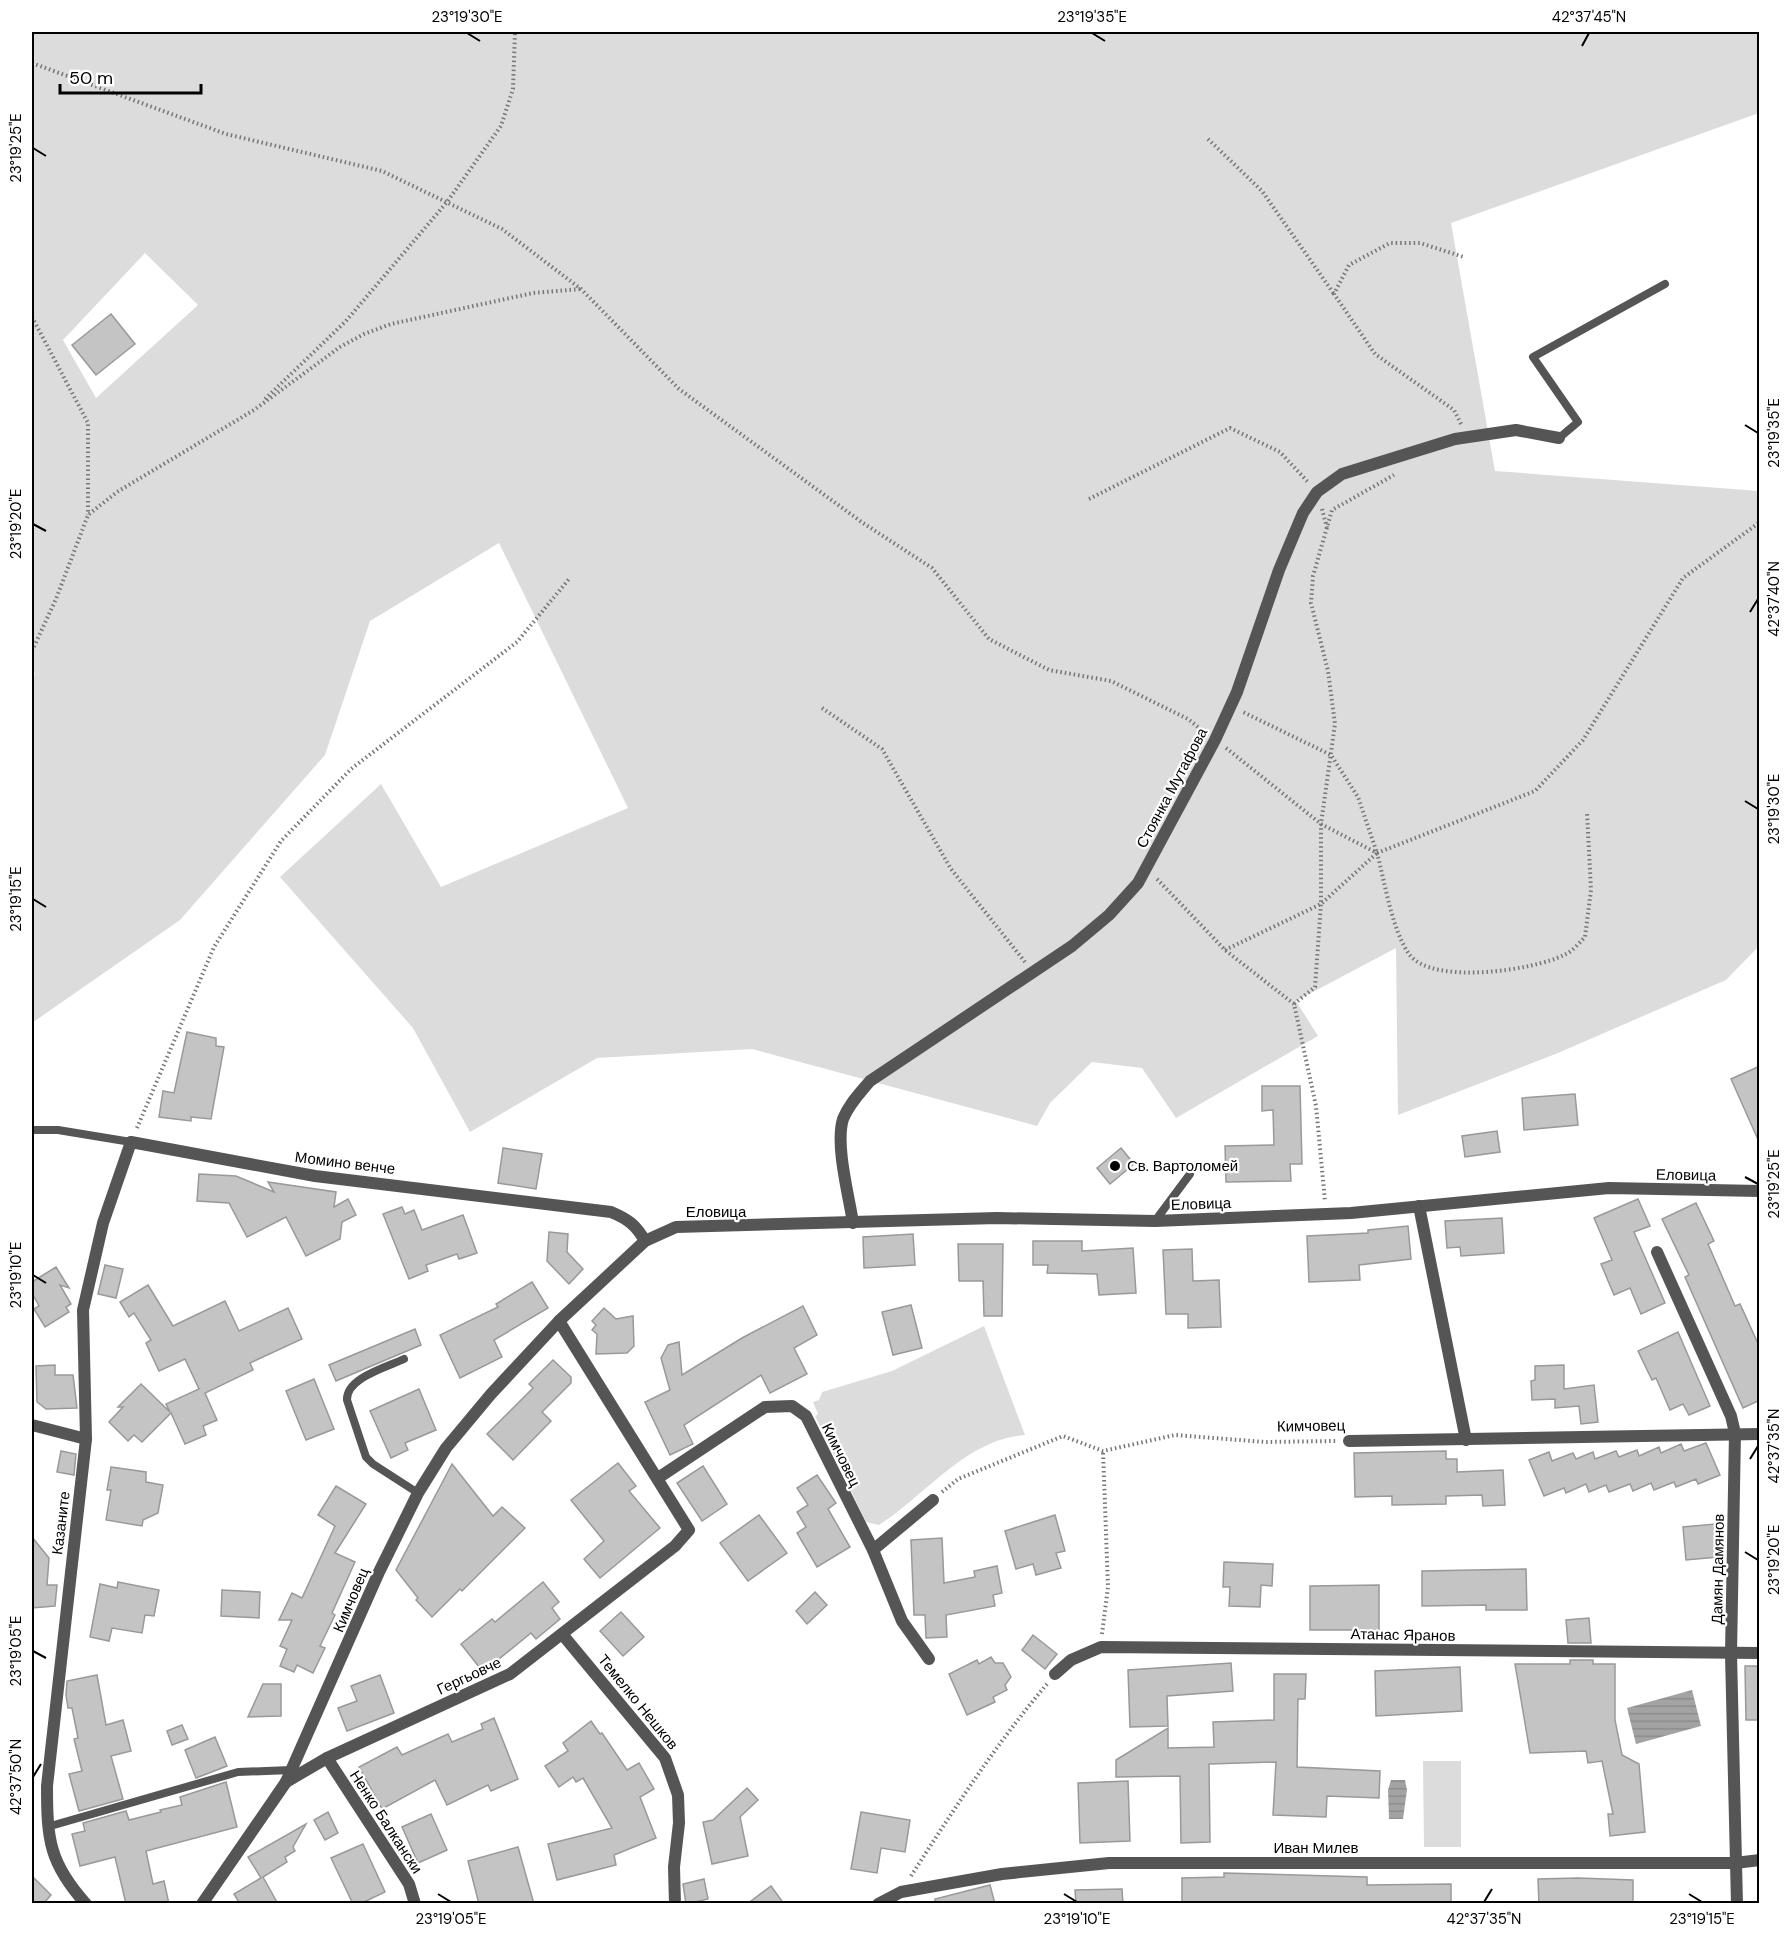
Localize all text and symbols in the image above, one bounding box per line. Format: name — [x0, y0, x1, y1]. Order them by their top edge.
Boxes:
text: 23°19'30"E — [431, 7, 503, 27]
text: 23°19'35"E — [1057, 7, 1127, 27]
text: 42°37'45"N — [1552, 7, 1626, 27]
scale bar — [60, 57, 201, 95]
text: 50 m — [69, 66, 113, 90]
text: 23°19'25"E — [6, 113, 26, 183]
text: 23°19'35"E — [1764, 398, 1784, 468]
text: 23°19'20"E — [6, 489, 26, 559]
text: 42°37'40"N — [1764, 561, 1784, 637]
street label: Стоянка Мутафова — [1132, 724, 1212, 852]
text: 23°19'30"E — [1764, 773, 1784, 845]
text: 23°19'15"E — [6, 866, 26, 932]
street label: Момино венче — [294, 1147, 396, 1179]
text: 23°19'25"E — [1764, 1149, 1784, 1219]
place label: Св. Вартоломей — [1127, 1156, 1238, 1176]
marker: Св. Вартоломей — [1108, 1159, 1122, 1173]
street label: Еловица — [1656, 1164, 1717, 1186]
street label: Еловица — [1170, 1193, 1232, 1215]
street label: Еловица — [686, 1202, 747, 1222]
text: 23°19'10"E — [6, 1242, 26, 1308]
text: 42°37'35"N — [1764, 1409, 1784, 1483]
street label: Кимчовец — [1277, 1415, 1346, 1437]
street label: Кимчовец — [817, 1420, 865, 1490]
street label: Казаните — [47, 1490, 75, 1556]
street label: Дамян Дамянов — [1707, 1513, 1729, 1625]
text: 23°19'20"E — [1764, 1525, 1784, 1595]
street label: Кимчовец — [328, 1564, 374, 1635]
text: 23°19'05"E — [6, 1615, 26, 1687]
street label: Атанас Яранов — [1350, 1624, 1456, 1646]
street label: Темелко Нешков — [593, 1650, 683, 1754]
street label: Гергьовче — [434, 1652, 504, 1700]
text: 42°37'50"N — [6, 1739, 26, 1815]
street label: Ненко Балкански — [345, 1766, 427, 1878]
street label: Иван Милев — [1273, 1838, 1359, 1858]
text: 23°19'05"E — [415, 1909, 487, 1929]
text: 23°19'10"E — [1044, 1909, 1110, 1929]
text: 42°37'35"N — [1447, 1909, 1521, 1929]
text: 23°19'15"E — [1669, 1909, 1735, 1929]

